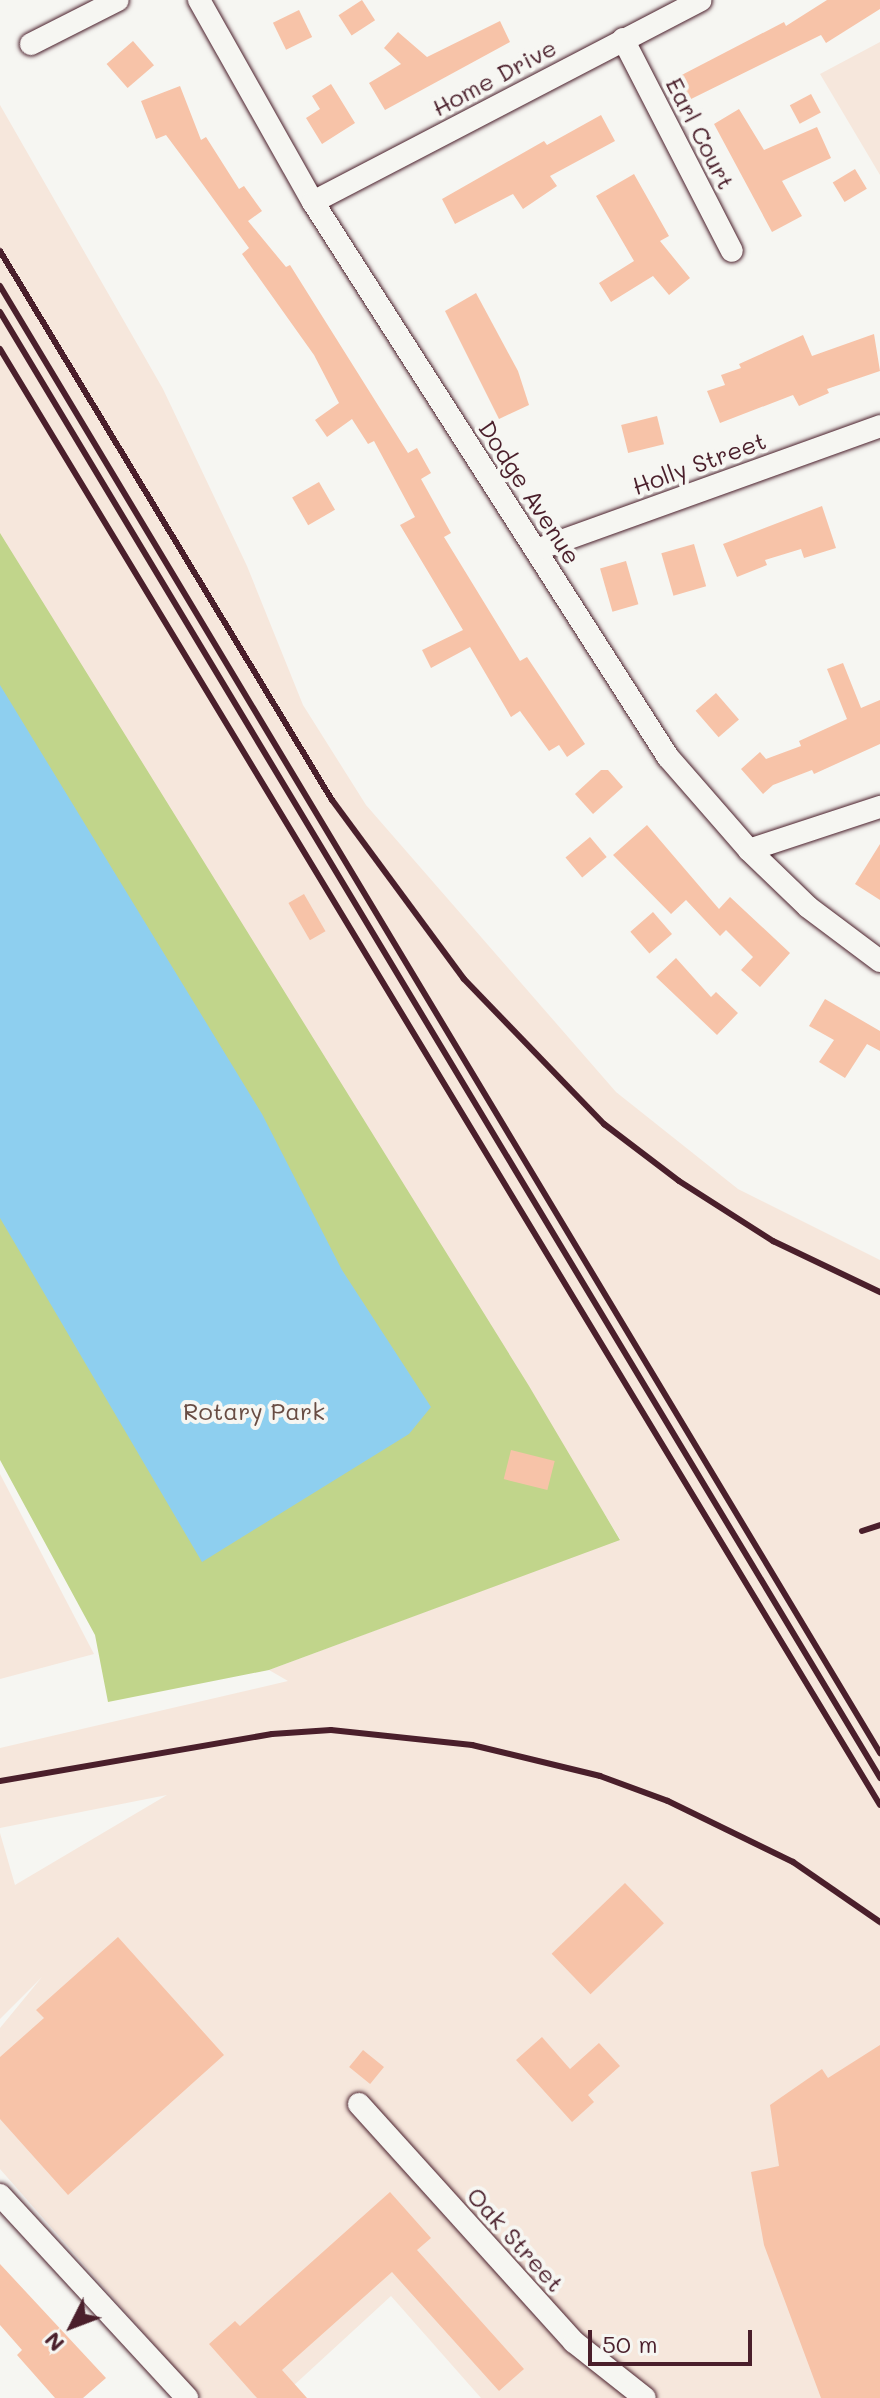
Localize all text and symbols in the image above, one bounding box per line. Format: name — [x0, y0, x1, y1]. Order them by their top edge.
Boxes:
street label: Home Drive — [427, 32, 561, 122]
street label: Earl Court — [661, 72, 741, 194]
street label: Dodge Avenue — [473, 415, 587, 569]
street label: Holly Street — [628, 426, 770, 500]
park label: Rotary Park — [183, 1397, 325, 1425]
street label: Oak Street — [462, 2181, 570, 2297]
north arrow — [32, 2286, 112, 2366]
scale bar — [592, 2314, 756, 2364]
text: N — [37, 2326, 70, 2358]
text: 50 m — [602, 2328, 658, 2359]

